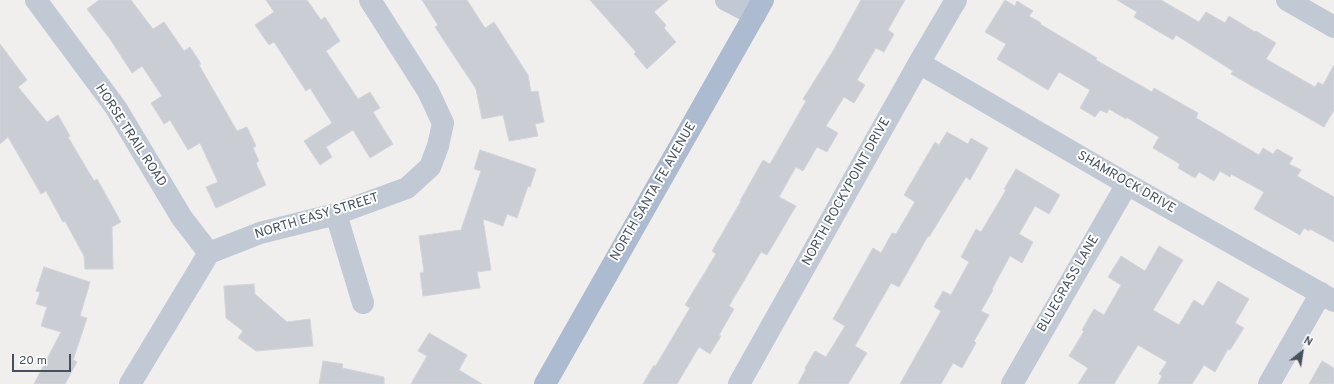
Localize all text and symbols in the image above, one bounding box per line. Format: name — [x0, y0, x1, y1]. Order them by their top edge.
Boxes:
street label: HORSE TRAIL ROAD — [91, 82, 169, 190]
street label: NORTH ROCKYPOINT DRIVE — [800, 115, 894, 269]
street label: NORTH SANTA FE AVENUE — [608, 120, 700, 264]
street label: SHAMROCK DRIVE — [1074, 149, 1178, 217]
street label: NORTH EASY STREET — [253, 191, 381, 243]
street label: BLUEGRASS LANE — [1035, 233, 1103, 335]
north arrow — [1282, 332, 1322, 372]
text: N — [1301, 334, 1315, 350]
scale bar — [14, 346, 73, 372]
text: 20 m — [19, 353, 47, 369]

